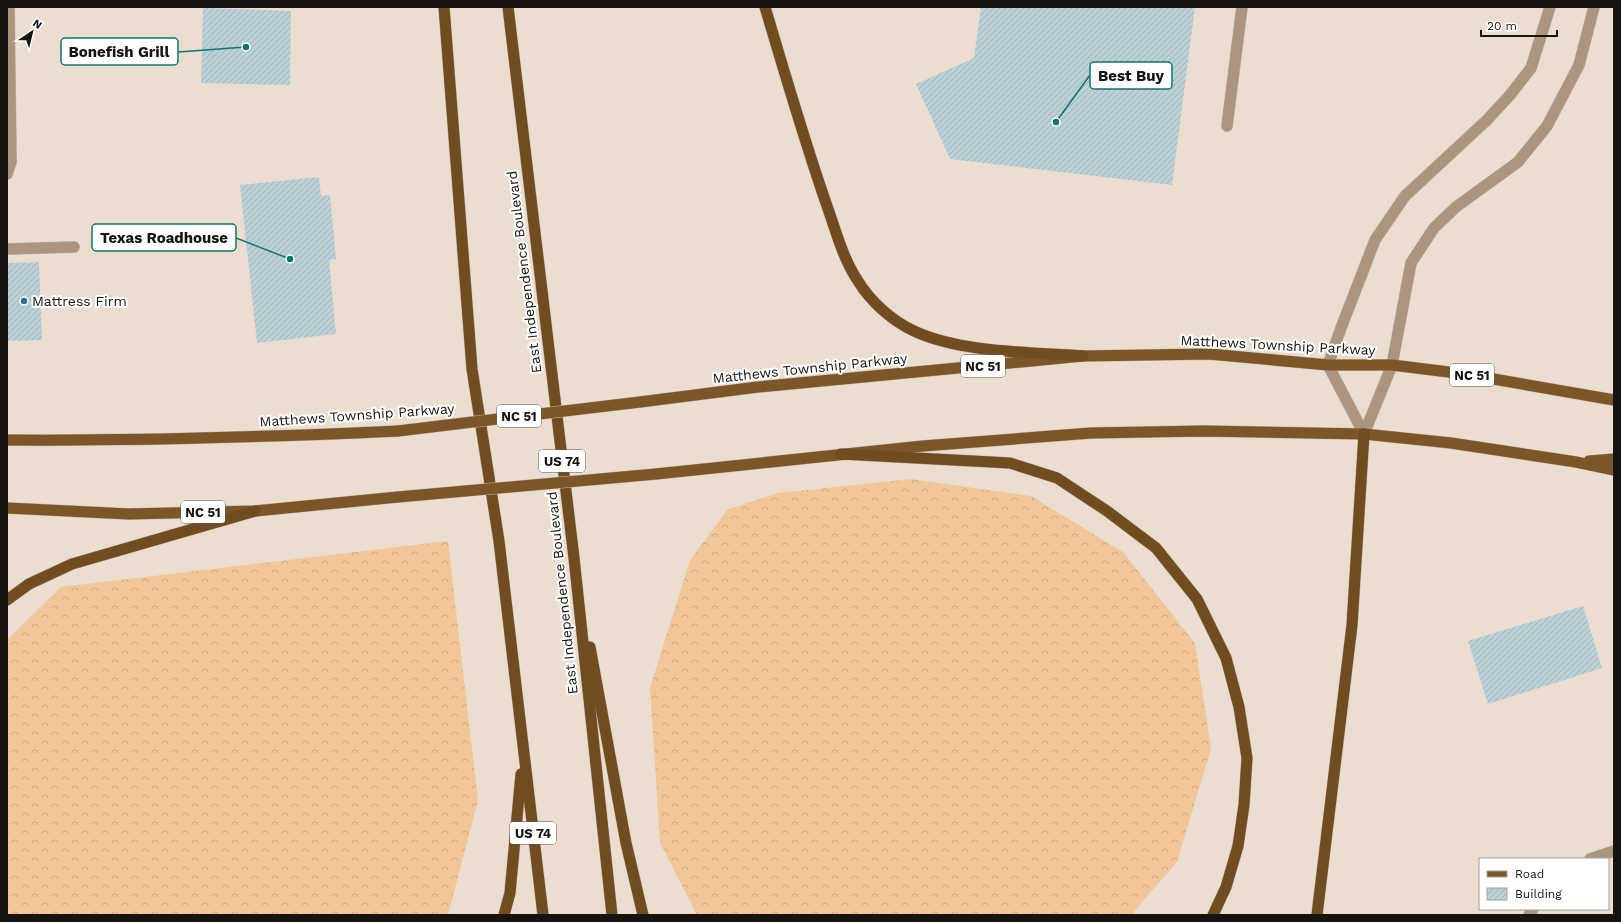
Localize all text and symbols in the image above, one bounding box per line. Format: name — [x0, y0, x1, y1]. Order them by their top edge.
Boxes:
north arrow — [12, 12, 52, 52]
scale bar — [1481, 12, 1557, 38]
text: N — [30, 17, 45, 32]
text: 20 m — [1487, 19, 1517, 33]
callout: Bonefish Grill — [61, 38, 178, 65]
text: Bonefish Grill — [69, 43, 170, 61]
callout: Best Buy — [1090, 62, 1172, 89]
text: Best Buy — [1098, 67, 1164, 85]
street label: East Independence Boulevard — [504, 170, 544, 374]
callout: Texas Roadhouse — [92, 224, 236, 251]
text: Texas Roadhouse — [100, 229, 228, 247]
place label: Mattress Firm — [32, 293, 127, 309]
marker: Mattress Firm — [19, 296, 29, 306]
street label: Matthews Township Parkway — [1180, 332, 1377, 358]
street label: Matthews Township Parkway — [712, 350, 909, 386]
road number: NC 51 — [961, 355, 1005, 377]
road number: NC 51 — [1450, 364, 1494, 386]
street label: Matthews Township Parkway — [259, 400, 456, 430]
road number: NC 51 — [497, 405, 541, 427]
road number: US 74 — [539, 450, 585, 472]
street label: East Independence Boulevard — [543, 491, 581, 695]
road number: NC 51 — [181, 501, 225, 523]
road number: US 74 — [510, 822, 556, 844]
legend — [1479, 858, 1609, 910]
text: Road — [1515, 867, 1544, 881]
text: Building — [1515, 887, 1562, 901]

